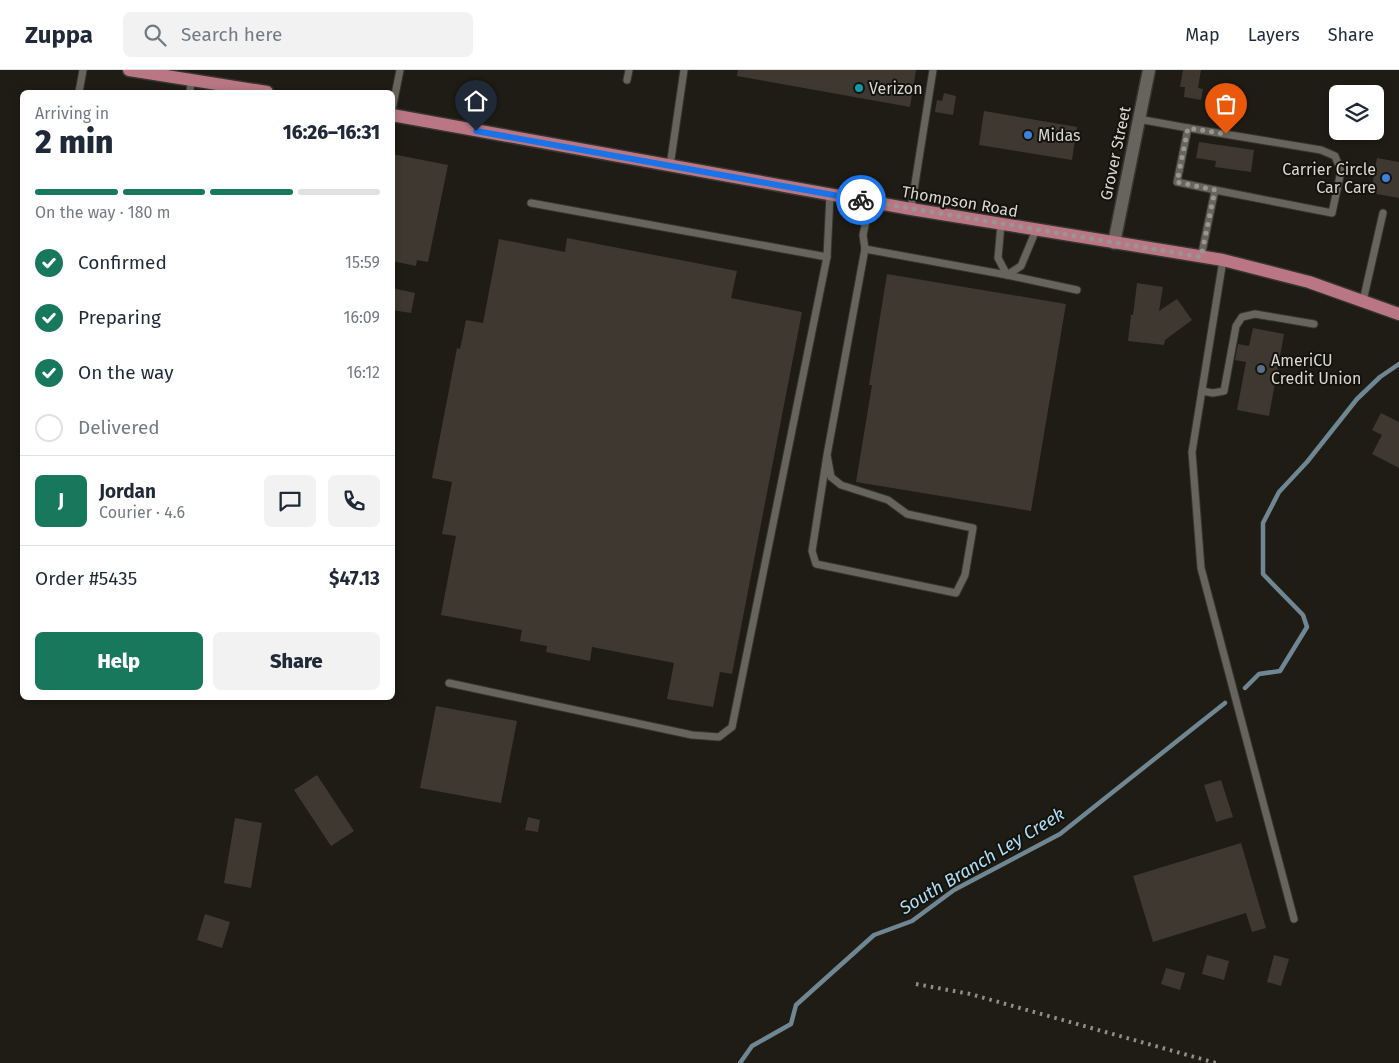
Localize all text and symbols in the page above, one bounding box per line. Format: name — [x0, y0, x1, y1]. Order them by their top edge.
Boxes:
search box — [123, 12, 473, 57]
text: Zuppa — [25, 21, 93, 49]
icon: search — [141, 21, 169, 49]
text: Search here — [181, 23, 282, 46]
text: Map — [1185, 24, 1220, 46]
text: Layers — [1248, 24, 1300, 46]
text: Share — [1328, 24, 1374, 46]
place label: Verizon — [869, 79, 923, 98]
pin — [455, 80, 497, 131]
marker: Verizon — [853, 82, 865, 94]
pin — [1205, 83, 1247, 134]
map controls — [1329, 85, 1384, 140]
button: layers — [1329, 85, 1384, 140]
icon: home — [462, 87, 490, 115]
icon: bag — [1212, 90, 1240, 118]
text: Arriving in — [35, 104, 109, 123]
street label: Grover Street — [1096, 104, 1135, 202]
text: 16:26–16:31 — [283, 121, 380, 144]
text: 2 min — [35, 123, 113, 161]
place label: Midas — [1038, 126, 1081, 145]
marker: Midas — [1022, 129, 1034, 141]
place label: Carrier Circle Car Care — [1282, 160, 1376, 197]
marker: Carrier Circle Car Care — [1380, 172, 1392, 184]
courier — [836, 175, 886, 225]
street label: Thompson Road — [900, 182, 1019, 221]
icon: bike — [847, 186, 875, 214]
text: On the way · 180 m — [35, 203, 170, 222]
icon: check — [35, 249, 63, 277]
text: Confirmed — [78, 251, 167, 274]
text: 15:59 — [345, 253, 380, 272]
icon: check — [35, 304, 63, 332]
text: Preparing — [78, 306, 161, 329]
text: 16:09 — [344, 308, 380, 327]
place label: AmeriCU Credit Union — [1271, 351, 1361, 388]
icon: check — [35, 359, 63, 387]
text: On the way — [78, 361, 174, 384]
text: 16:12 — [346, 363, 380, 382]
marker: AmeriCU Credit Union — [1255, 363, 1267, 375]
text: Delivered — [78, 416, 160, 439]
button: chat — [264, 475, 316, 527]
button: phone — [328, 475, 380, 527]
text: Jordan — [99, 480, 156, 503]
text: J — [58, 489, 64, 512]
text: Courier · 4.6 — [99, 503, 185, 522]
text: Order #5435 — [35, 567, 137, 590]
text: $47.13 — [329, 567, 380, 590]
button: Help — [35, 632, 203, 690]
button: Share — [213, 632, 380, 690]
water label: South Branch Ley Creek — [895, 803, 1069, 920]

